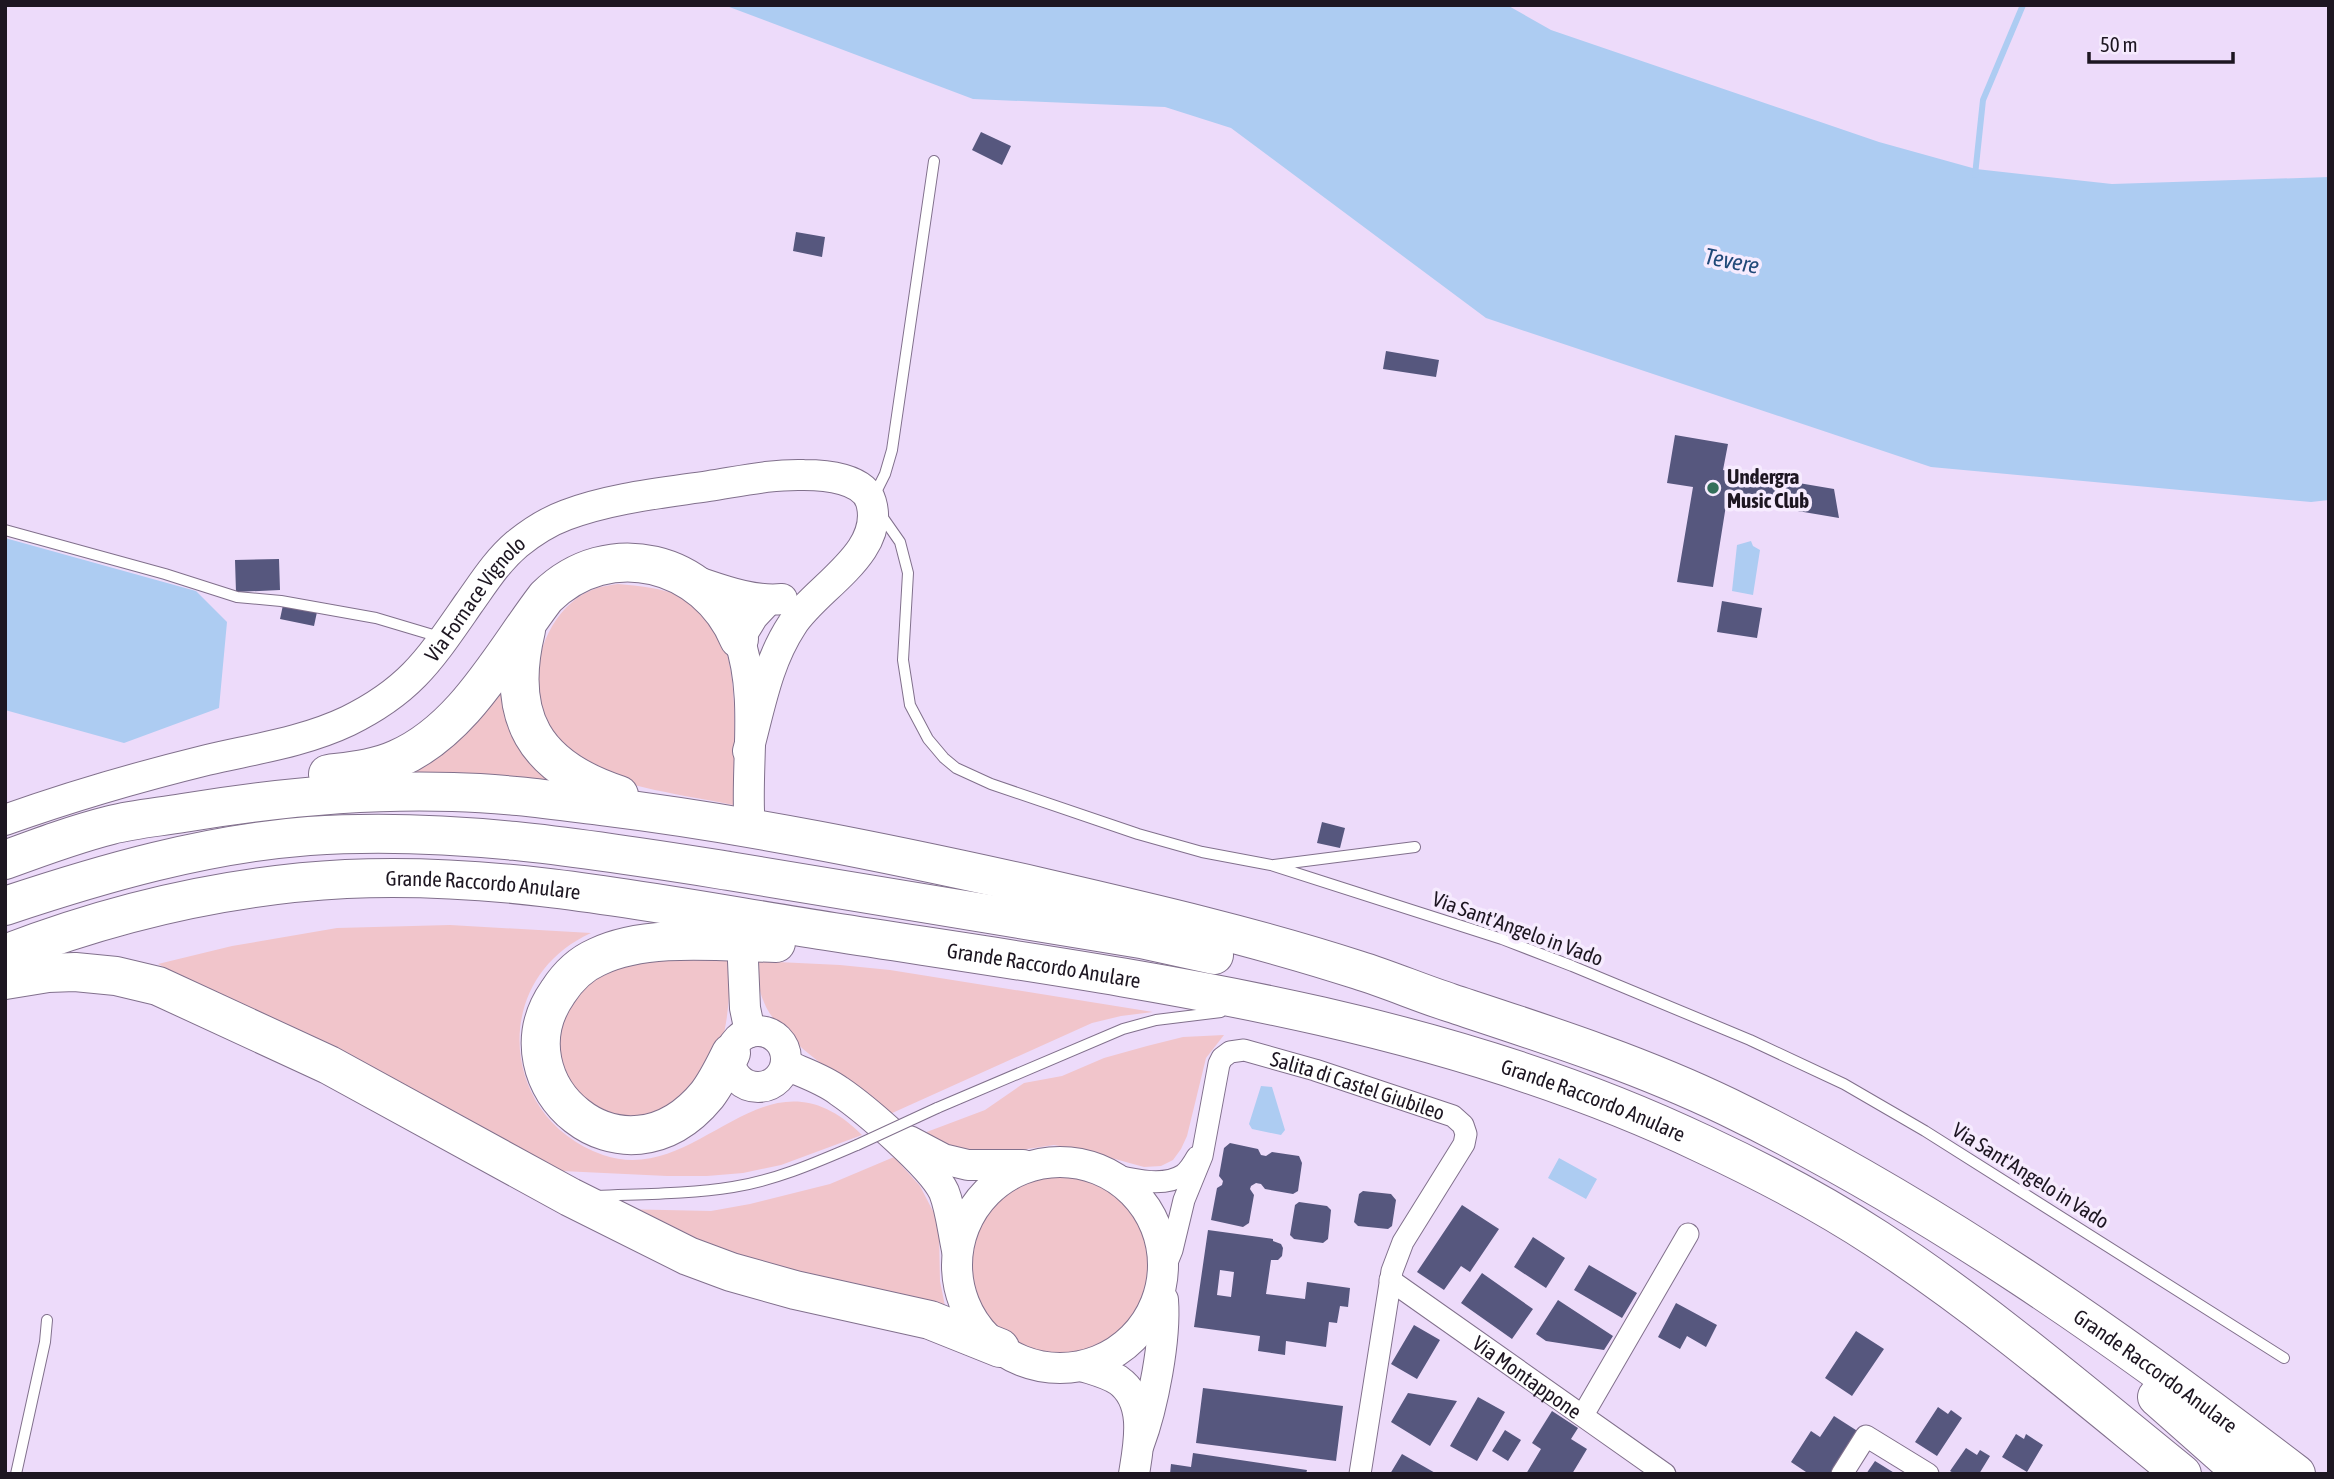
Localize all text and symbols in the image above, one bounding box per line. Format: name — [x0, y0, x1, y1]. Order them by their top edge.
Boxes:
scale bar — [2089, 21, 2232, 65]
text: 50 m — [2100, 32, 2138, 56]
water label: Tevere — [1702, 243, 1762, 279]
place label: Undergra Music Club — [1727, 464, 1809, 512]
marker: Undergra Music Club — [1705, 480, 1721, 496]
street label: Via Fornace Vignolo — [419, 531, 530, 666]
street label: Grande Raccordo Anulare — [386, 866, 582, 904]
street label: Via Sant'Angelo in Vado — [1429, 886, 1607, 970]
street label: Grande Raccordo Anulare — [945, 938, 1143, 992]
street label: Salita di Castel Giubileo — [1268, 1046, 1448, 1124]
street label: Grande Raccordo Anulare — [1498, 1054, 1689, 1146]
street label: Via Sant'Angelo in Vado — [1948, 1117, 2114, 1233]
street label: Grande Raccordo Anulare — [2070, 1304, 2242, 1438]
street label: Via Montappone — [1468, 1330, 1586, 1423]

